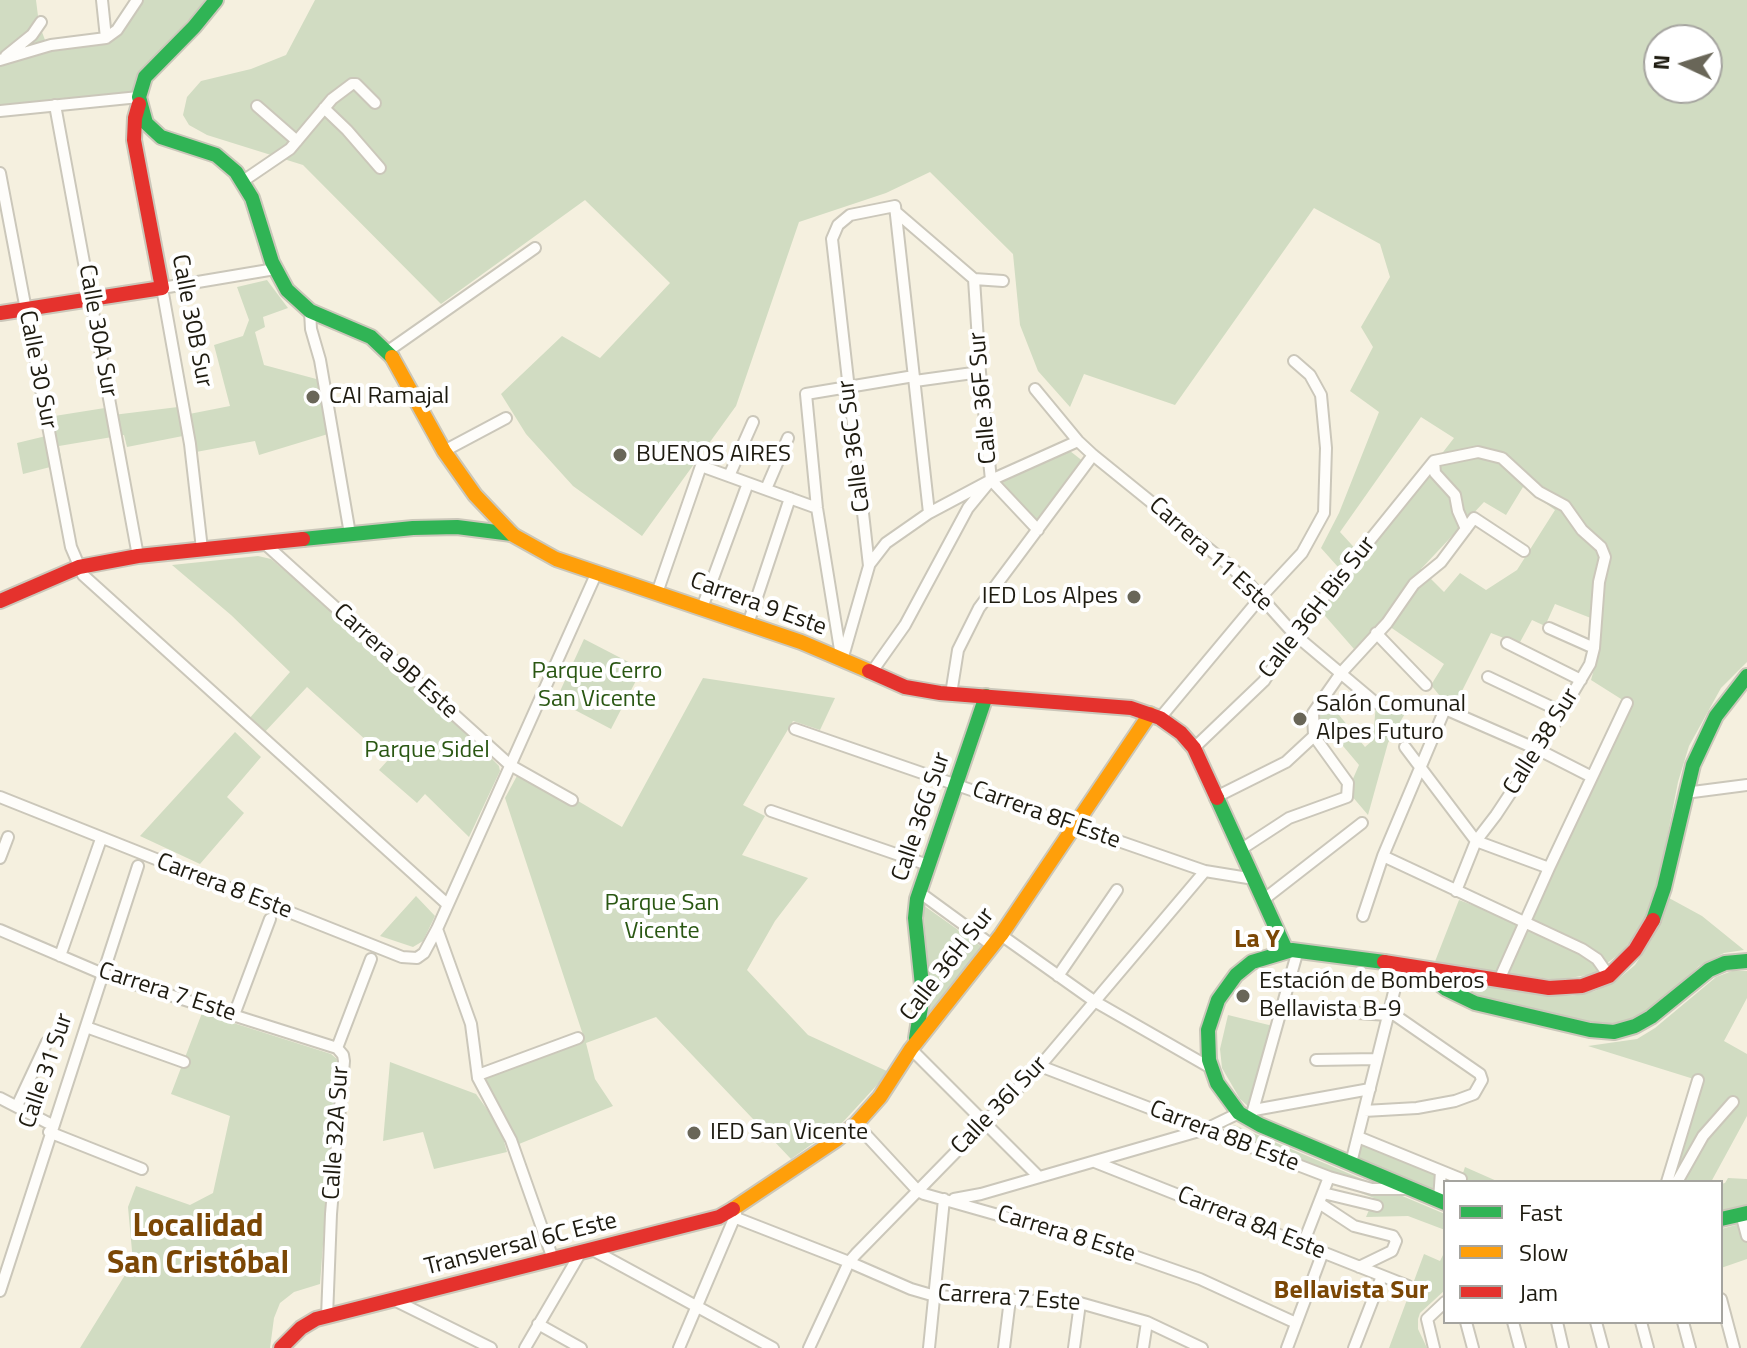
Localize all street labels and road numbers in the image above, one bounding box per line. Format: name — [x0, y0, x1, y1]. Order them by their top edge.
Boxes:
street label: Calle 30B Sur — [164, 252, 218, 390]
street label: Calle 30A Sur — [71, 262, 123, 400]
street label: Calle 30 Sur — [11, 308, 63, 432]
street label: Calle 36F Sur — [964, 331, 1004, 465]
street label: Calle 36C Sur — [833, 378, 877, 514]
street label: Carrera 11 Este — [1142, 492, 1278, 618]
street label: Calle 36H Bis Sur — [1254, 531, 1382, 685]
street label: Carrera 9 Este — [686, 567, 830, 643]
street label: Carrera 9B Este — [327, 599, 463, 725]
street label: Calle 38 Sur — [1498, 684, 1586, 800]
street label: Calle 36G Sur — [886, 749, 958, 885]
street label: Carrera 8F Este — [968, 776, 1124, 856]
street label: Carrera 8 Este — [152, 848, 296, 926]
street label: Calle 36H Sur — [895, 903, 1001, 1027]
street label: Carrera 7 Este — [95, 957, 239, 1029]
street label: Calle 31 Sur — [14, 1010, 80, 1132]
street label: Calle 36I Sur — [946, 1051, 1054, 1161]
street label: Calle 32A Sur — [318, 1065, 356, 1201]
street label: Carrera 8B Este — [1145, 1095, 1303, 1179]
street label: Carrera 8A Este — [1173, 1181, 1329, 1267]
street label: Carrera 8 Este — [993, 1200, 1139, 1270]
street label: Transversal 6C Este — [422, 1207, 620, 1283]
street label: Carrera 7 Este — [937, 1280, 1081, 1318]

